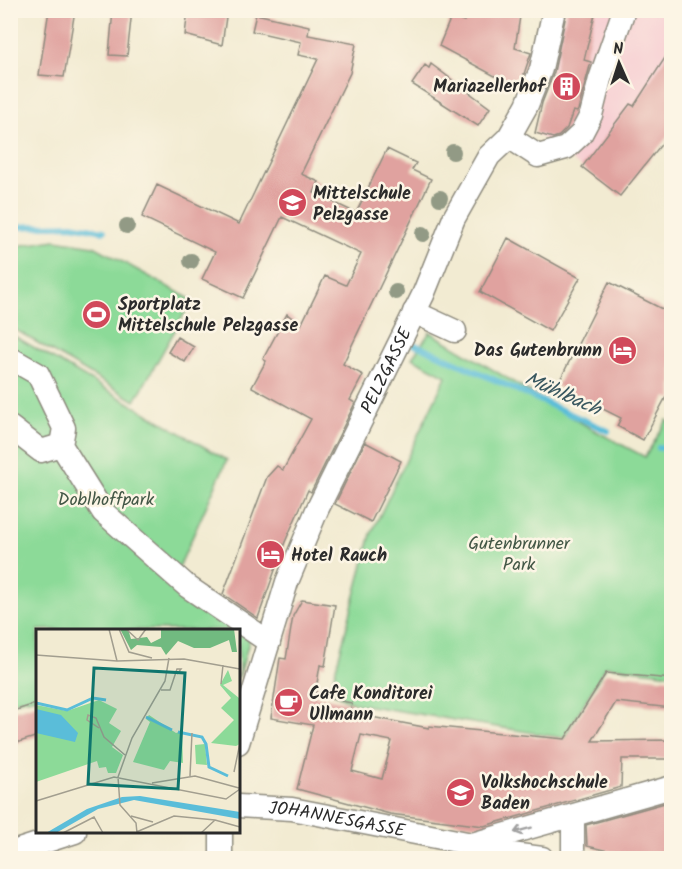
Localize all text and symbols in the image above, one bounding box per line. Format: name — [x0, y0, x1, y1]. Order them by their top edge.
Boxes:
north arrow — [589, 33, 649, 93]
text: N — [613, 37, 624, 62]
building icon: Mariazellerhof — [550, 70, 582, 102]
place label: Mariazellerhof — [433, 73, 547, 102]
place label: Mittelschule Pelzgasse — [313, 180, 411, 230]
school or university icon: Mittelschule Pelzgasse — [276, 187, 308, 219]
place label: Sportplatz Mittelschule Pelzgasse — [118, 291, 298, 341]
sports icon: Sportplatz Mittelschule Pelzgasse — [81, 298, 113, 330]
street label: PELZGASSE — [354, 323, 421, 419]
hotel icon: Das Gutenbrunn — [607, 334, 639, 366]
place label: Das Gutenbrunn — [474, 337, 602, 366]
water label: Mühlbach — [519, 364, 608, 427]
park label: Doblhoffpark — [58, 486, 155, 515]
park label: Gutenbrunner Park — [468, 530, 571, 580]
hotel icon: Hotel Rauch — [254, 539, 286, 571]
place label: Hotel Rauch — [291, 542, 387, 571]
inset map — [36, 629, 240, 833]
place label: Cafe Konditorei Ullmann — [309, 680, 433, 730]
cafe icon: Cafe Konditorei Ullmann — [272, 687, 304, 719]
place label: Volkshochschule Baden — [481, 769, 608, 819]
school or university icon: Volkshochschule Baden — [444, 776, 476, 808]
street label: JOHANNESGASSE — [268, 795, 408, 847]
one-way arrow — [514, 825, 533, 836]

